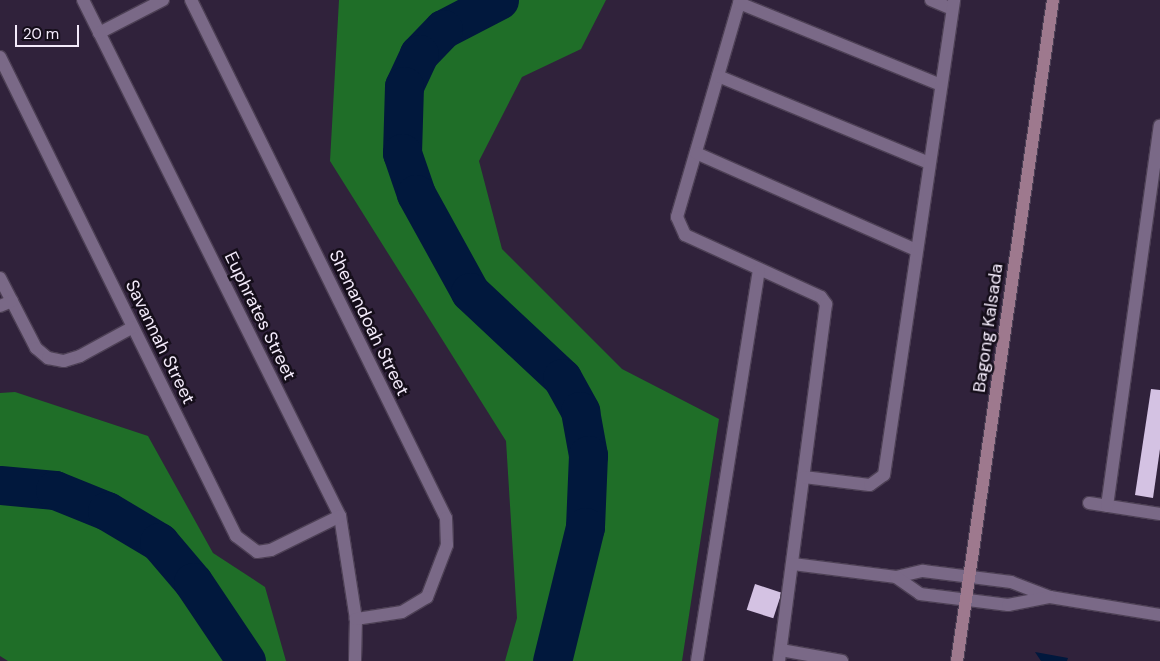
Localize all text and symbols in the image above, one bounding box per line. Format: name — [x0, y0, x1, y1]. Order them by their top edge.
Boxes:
scale bar — [18, 15, 81, 47]
text: 20 m — [23, 24, 59, 44]
street label: Shenandoah Street — [324, 247, 414, 399]
street label: Euphrates Street — [220, 248, 300, 384]
street label: Bagong Kalsada — [968, 262, 1008, 394]
street label: Savannah Street — [121, 276, 199, 408]

